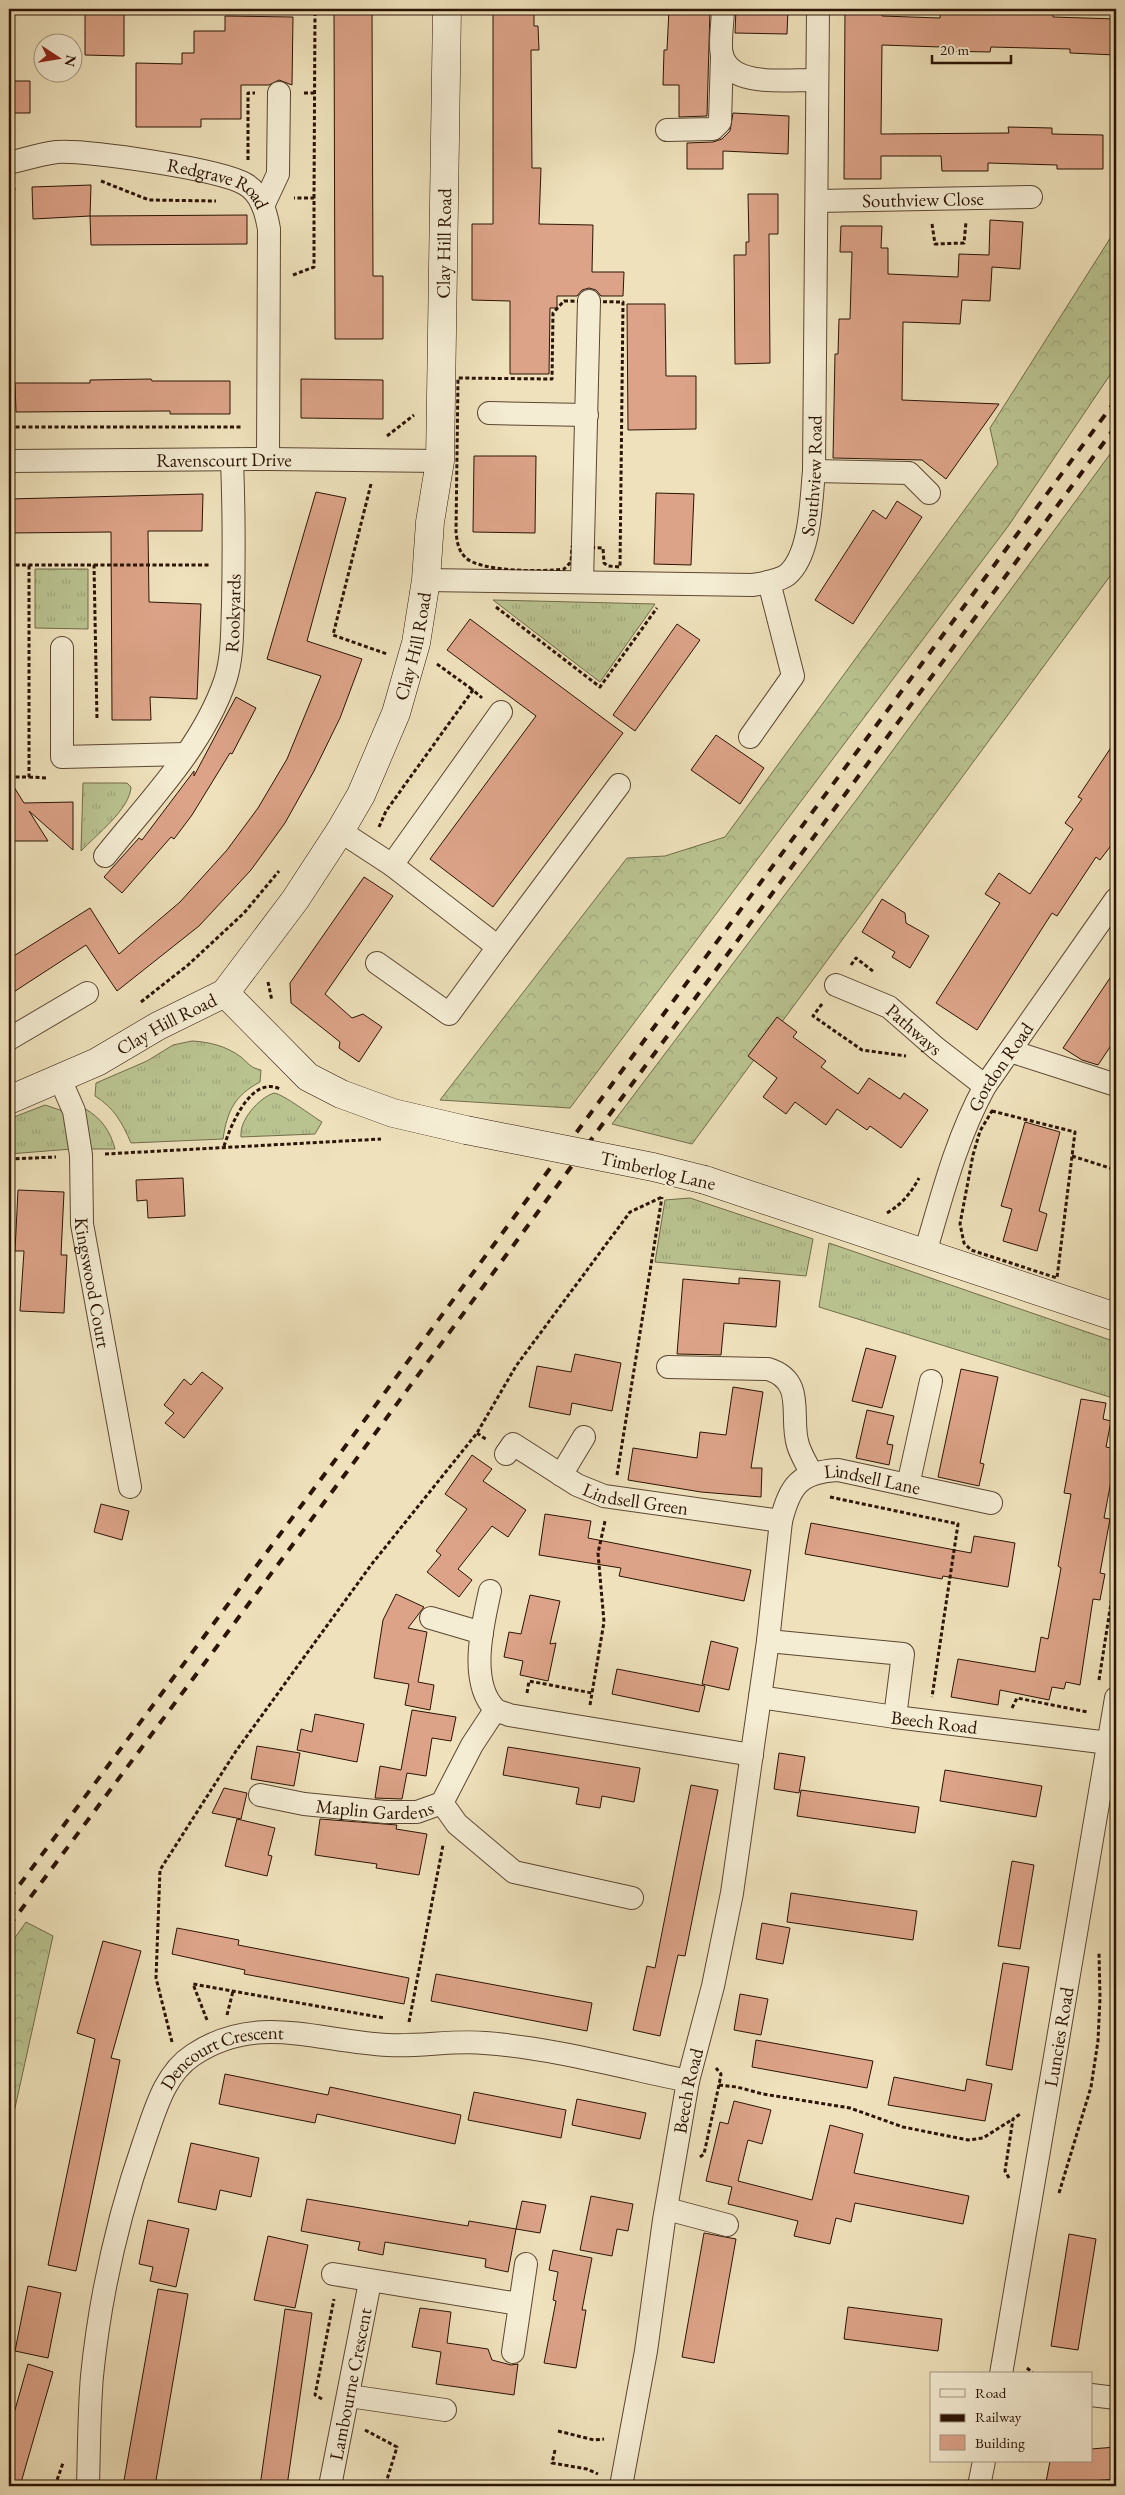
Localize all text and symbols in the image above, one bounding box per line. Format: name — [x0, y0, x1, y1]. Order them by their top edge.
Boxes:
north arrow — [32, 32, 82, 82]
scale bar — [932, 32, 1011, 64]
text: 20 m — [940, 40, 969, 59]
text: N — [61, 53, 81, 69]
street label: Redgrave Road — [165, 152, 275, 213]
street label: Southview Close — [862, 186, 984, 213]
street label: Clay Hill Road — [431, 188, 457, 299]
street label: Southview Road — [795, 415, 827, 538]
street label: Ravenscourt Drive — [156, 447, 292, 473]
street label: Rookyards — [219, 574, 247, 653]
street label: Clay Hill Road — [388, 590, 437, 703]
street label: Clay Hill Road — [112, 987, 221, 1061]
street label: Pathways — [881, 998, 947, 1061]
street label: Gordon Road — [962, 1017, 1039, 1116]
street label: Timberlog Lane — [598, 1145, 718, 1196]
street label: Kingswood Court — [69, 1217, 116, 1350]
street label: Lindsell Lane — [823, 1458, 923, 1500]
street label: Lindsell Green — [579, 1477, 690, 1521]
street label: Beech Road — [890, 1705, 979, 1740]
street label: Maplin Gardens — [315, 1793, 437, 1825]
street label: Luncies Road — [1038, 1985, 1080, 2089]
street label: Dencourt Crescent — [154, 2020, 284, 2094]
street label: Beech Road — [667, 2045, 709, 2135]
street label: Lambourne Crescent — [323, 2306, 378, 2462]
legend — [930, 2372, 1092, 2462]
text: Road — [975, 2383, 1007, 2402]
text: Railway — [975, 2407, 1022, 2426]
text: Building — [975, 2433, 1025, 2452]

